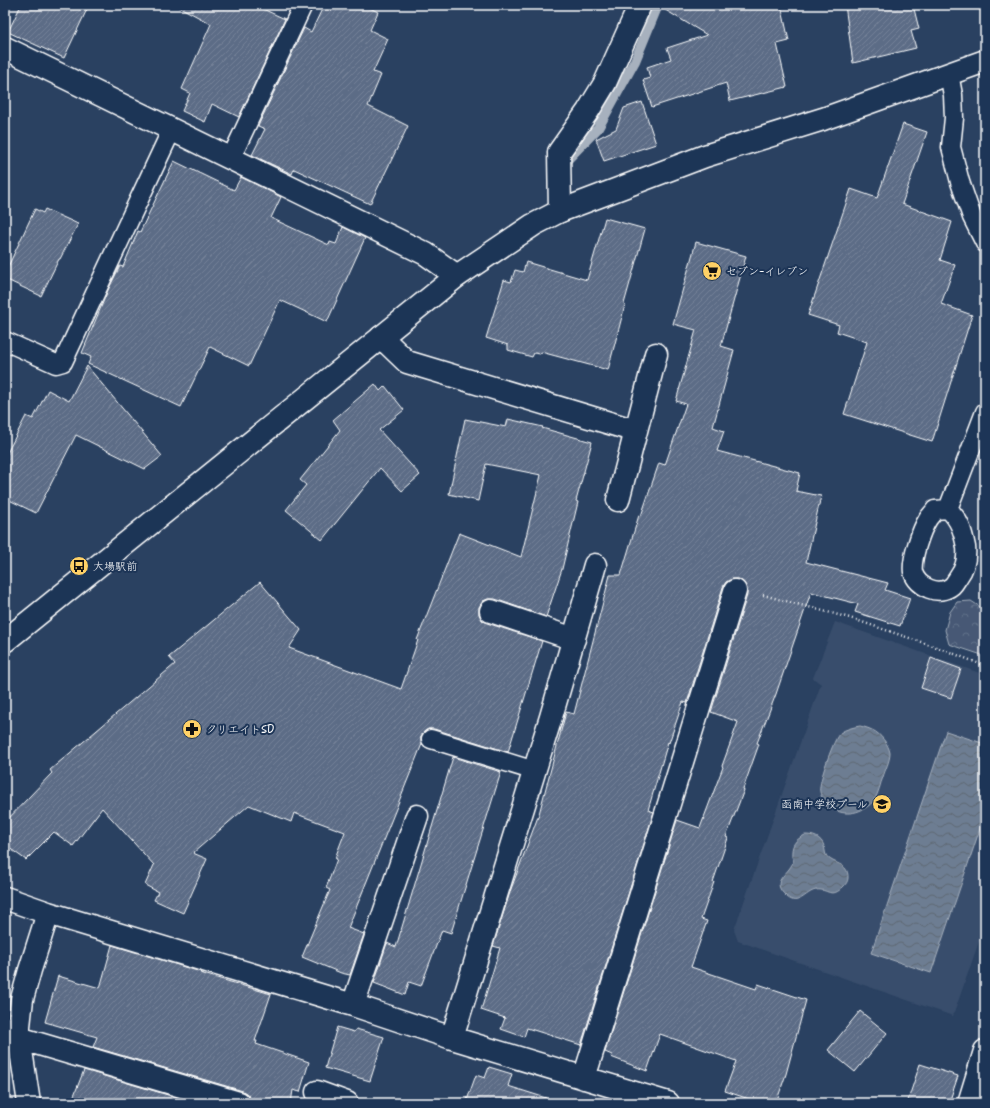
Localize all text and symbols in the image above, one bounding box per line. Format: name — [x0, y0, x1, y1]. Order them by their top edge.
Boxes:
supermarket icon: セブン-イレブン — [701, 260, 723, 282]
place label: セブン-イレブン — [726, 264, 808, 279]
bus stop icon: 大場駅前 — [68, 555, 90, 577]
place label: 大場駅前 — [93, 559, 137, 574]
pharmacy icon: クリエイトSD — [181, 718, 203, 740]
place label: クリエイトSD — [206, 722, 274, 737]
school or university icon: 函南中学校プール — [871, 793, 893, 815]
place label: 函南中学校プール — [781, 797, 868, 812]

